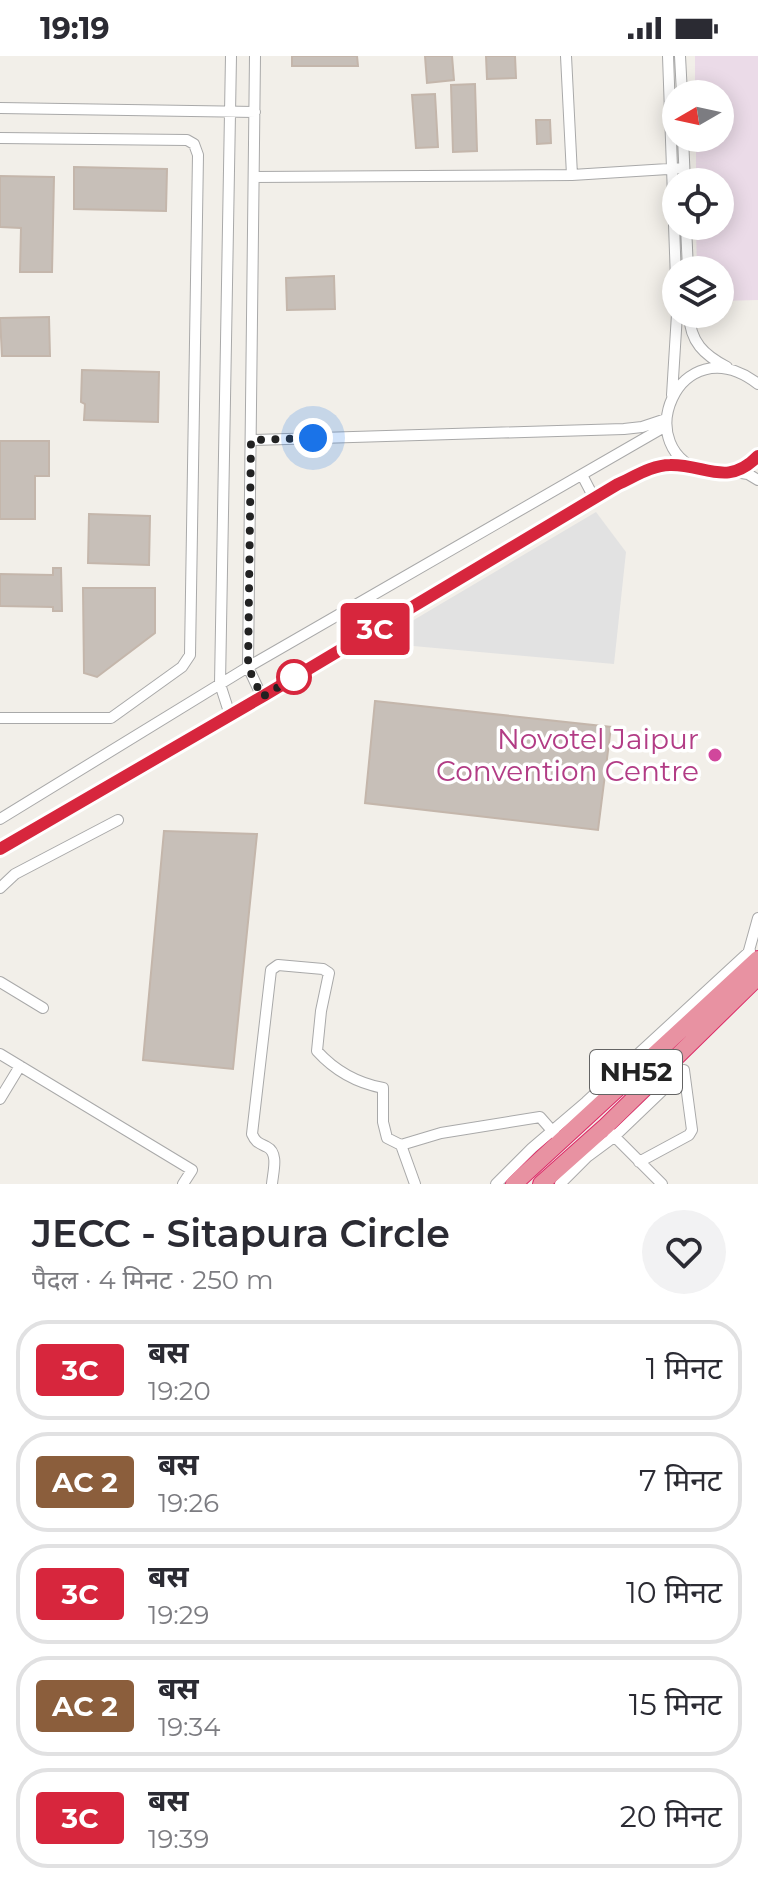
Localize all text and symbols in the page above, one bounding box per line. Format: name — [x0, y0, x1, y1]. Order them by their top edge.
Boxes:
text: 19:19 — [40, 10, 110, 47]
north arrow — [662, 80, 734, 152]
map controls — [662, 80, 734, 328]
button: locate — [662, 168, 734, 240]
button: layers — [662, 256, 734, 328]
your location — [293, 418, 333, 458]
line badge: 3C — [339, 603, 411, 655]
text: 3C — [357, 612, 393, 646]
unlabelled marker — [277, 660, 311, 694]
place label: Novotel Jaipur Convention Centre — [436, 722, 699, 788]
marker: Novotel Jaipur Convention Centre — [706, 746, 724, 764]
road number: NH52 — [590, 1050, 682, 1094]
text: JECC - Sitapura Circle — [32, 1210, 450, 1257]
button: heart — [642, 1210, 726, 1294]
text: पैदल · 4 मिनट · 250 m — [32, 1264, 273, 1296]
text: बस — [148, 1334, 189, 1371]
text: 1 मिनट — [646, 1350, 722, 1387]
text: 3C — [62, 1353, 98, 1387]
text: 19:20 — [148, 1375, 211, 1407]
text: बस — [158, 1446, 199, 1483]
text: 7 मिनट — [639, 1462, 722, 1499]
text: AC 2 — [52, 1465, 118, 1499]
text: 19:26 — [158, 1487, 219, 1519]
text: बस — [148, 1558, 189, 1595]
text: 10 मिनट — [626, 1574, 722, 1611]
text: 3C — [62, 1577, 98, 1611]
text: 19:29 — [148, 1599, 209, 1631]
text: बस — [158, 1670, 199, 1707]
text: 15 मिनट — [629, 1686, 722, 1723]
text: AC 2 — [52, 1689, 118, 1723]
text: 19:34 — [158, 1711, 220, 1743]
text: बस — [148, 1782, 189, 1819]
text: 20 मिनट — [620, 1798, 722, 1835]
text: 3C — [62, 1801, 98, 1835]
text: 19:39 — [148, 1823, 209, 1855]

